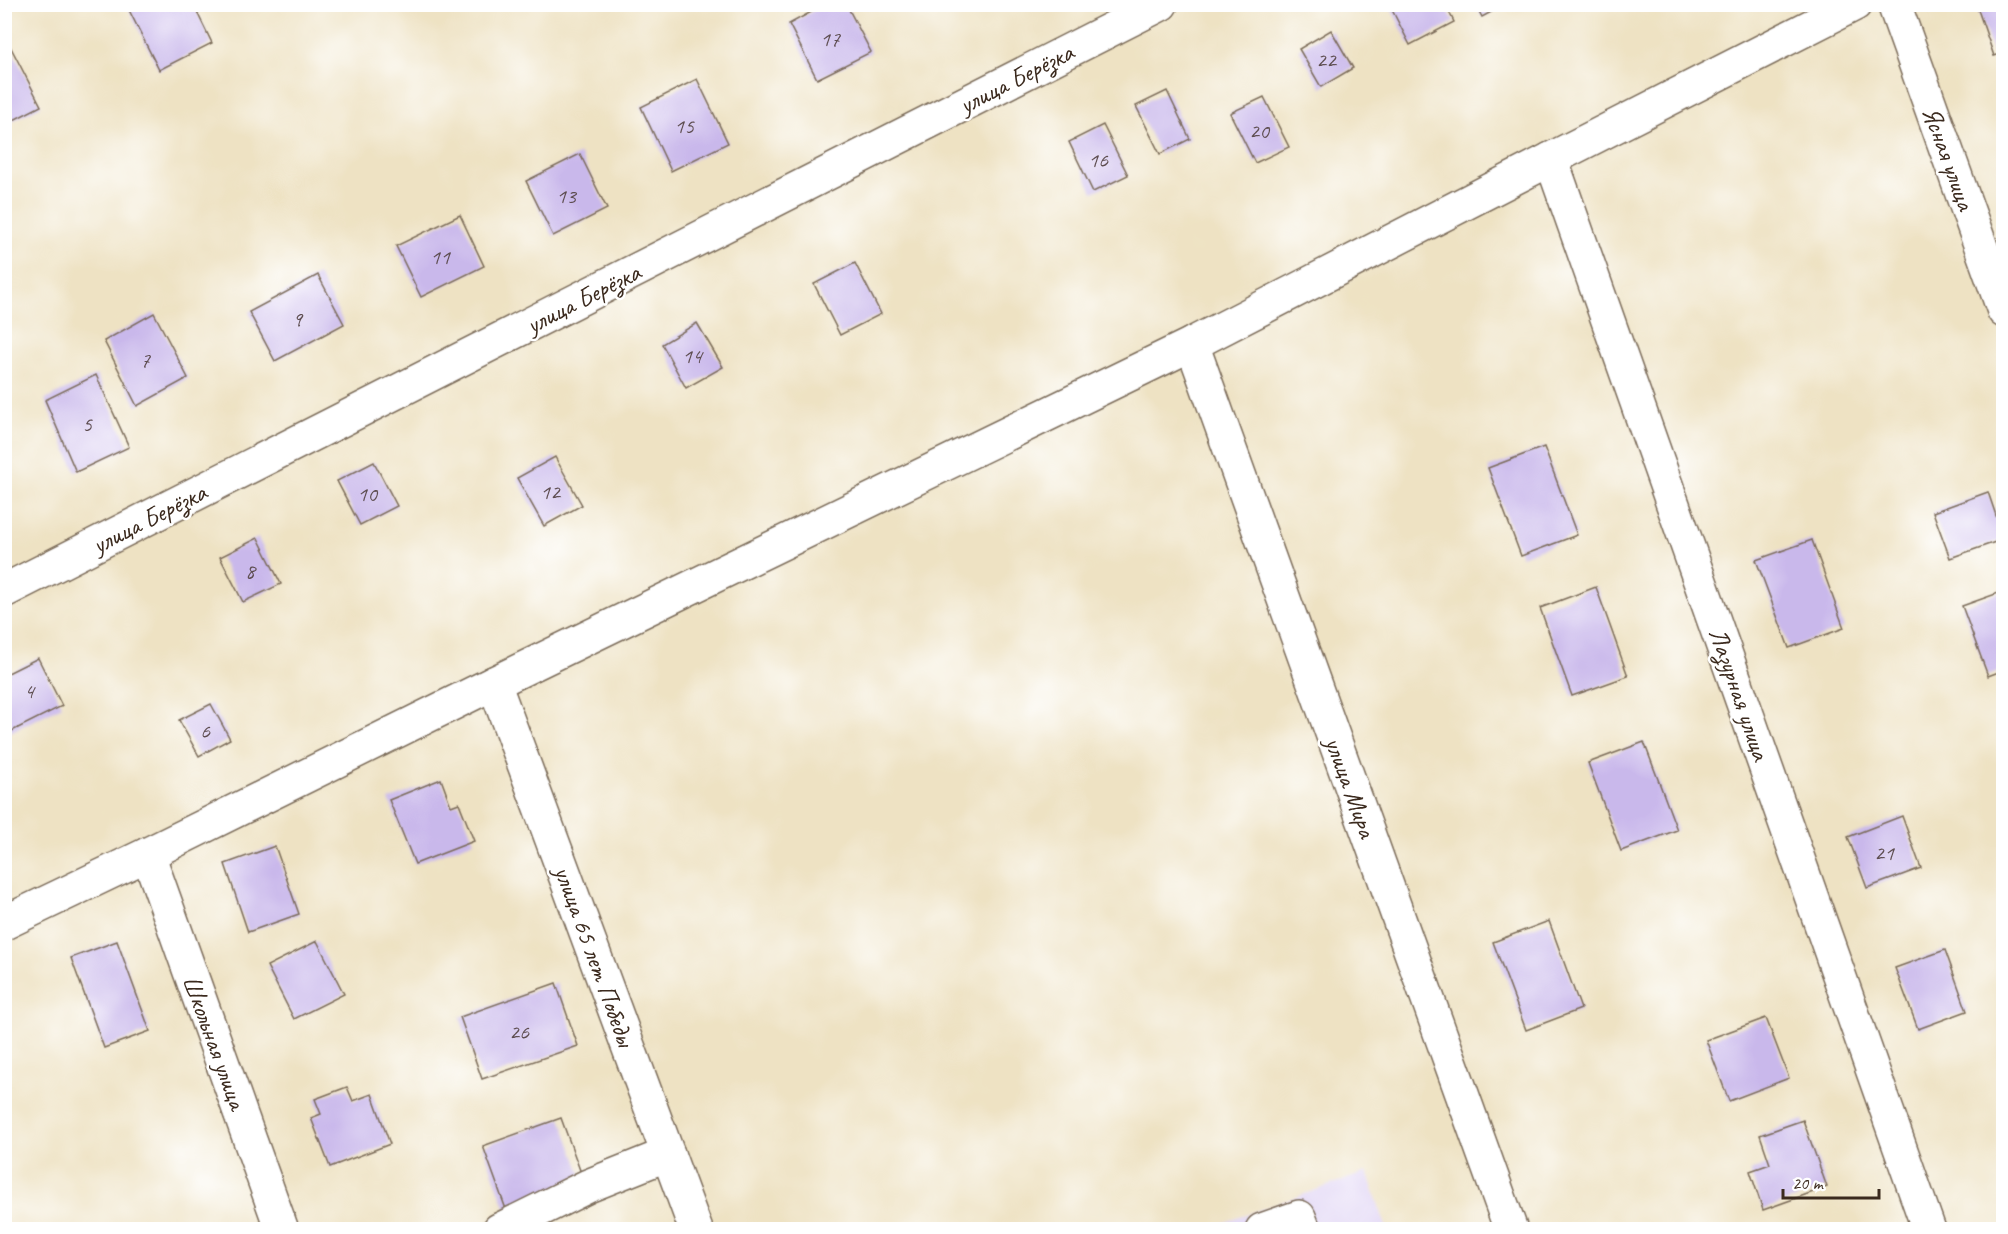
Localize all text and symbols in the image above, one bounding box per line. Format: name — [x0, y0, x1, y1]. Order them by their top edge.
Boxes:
house number: 17 — [820, 25, 841, 53]
street label: улица Берёзка — [952, 35, 1081, 123]
house number: 22 — [1316, 46, 1338, 74]
street label: Ясная улица — [1915, 102, 1983, 216]
house number: 15 — [674, 112, 695, 140]
house number: 20 — [1249, 117, 1271, 145]
house number: 16 — [1088, 146, 1109, 174]
house number: 13 — [556, 182, 578, 210]
house number: 11 — [430, 243, 451, 271]
street label: улица Берёзка — [519, 255, 648, 343]
house number: 9 — [292, 305, 304, 333]
house number: 14 — [682, 342, 704, 370]
house number: 7 — [140, 346, 151, 374]
house number: 5 — [82, 410, 93, 438]
street label: улица Берёзка — [85, 475, 214, 563]
house number: 12 — [540, 478, 562, 506]
house number: 10 — [357, 480, 379, 508]
house number: 8 — [245, 557, 257, 585]
street label: Лазурная улица — [1701, 624, 1778, 767]
house number: 4 — [24, 677, 36, 705]
house number: 6 — [200, 717, 211, 745]
street label: улица Мира — [1316, 731, 1384, 843]
house number: 21 — [1874, 839, 1895, 867]
street label: улица 65 лет Победы — [546, 860, 643, 1053]
street label: Школьная улица — [175, 971, 255, 1116]
house number: 26 — [509, 1018, 530, 1046]
scale bar — [1783, 1162, 1879, 1200]
text: 20 m — [1792, 1172, 1825, 1194]

